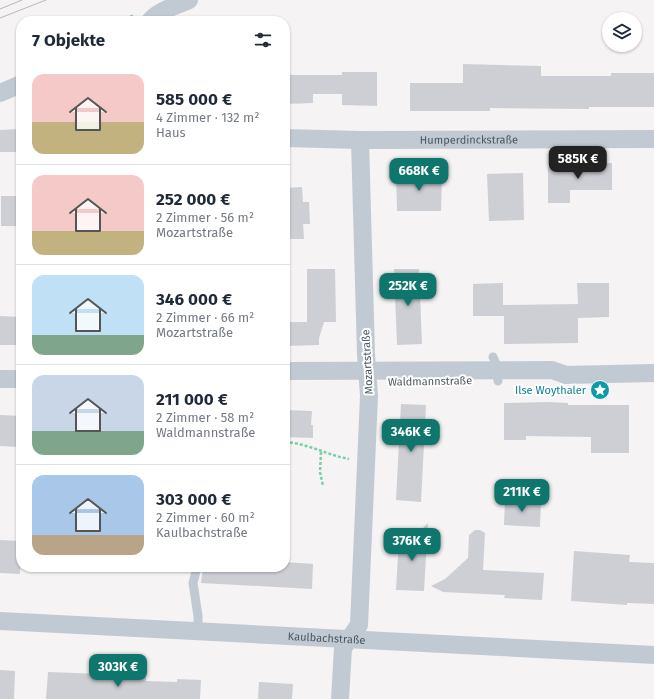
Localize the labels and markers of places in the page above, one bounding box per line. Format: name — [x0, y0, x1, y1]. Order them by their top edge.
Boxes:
pin: 585K € — [545, 146, 611, 180]
pin: 668K € — [386, 158, 452, 192]
pin: 252K € — [375, 273, 441, 307]
place icon: Ilse Woythaler — [589, 379, 611, 401]
place label: Ilse Woythaler — [515, 384, 587, 397]
pin: 346K € — [378, 419, 444, 453]
pin: 211K € — [489, 479, 555, 513]
pin: 376K € — [379, 528, 445, 562]
pin: 303K € — [85, 654, 151, 688]

